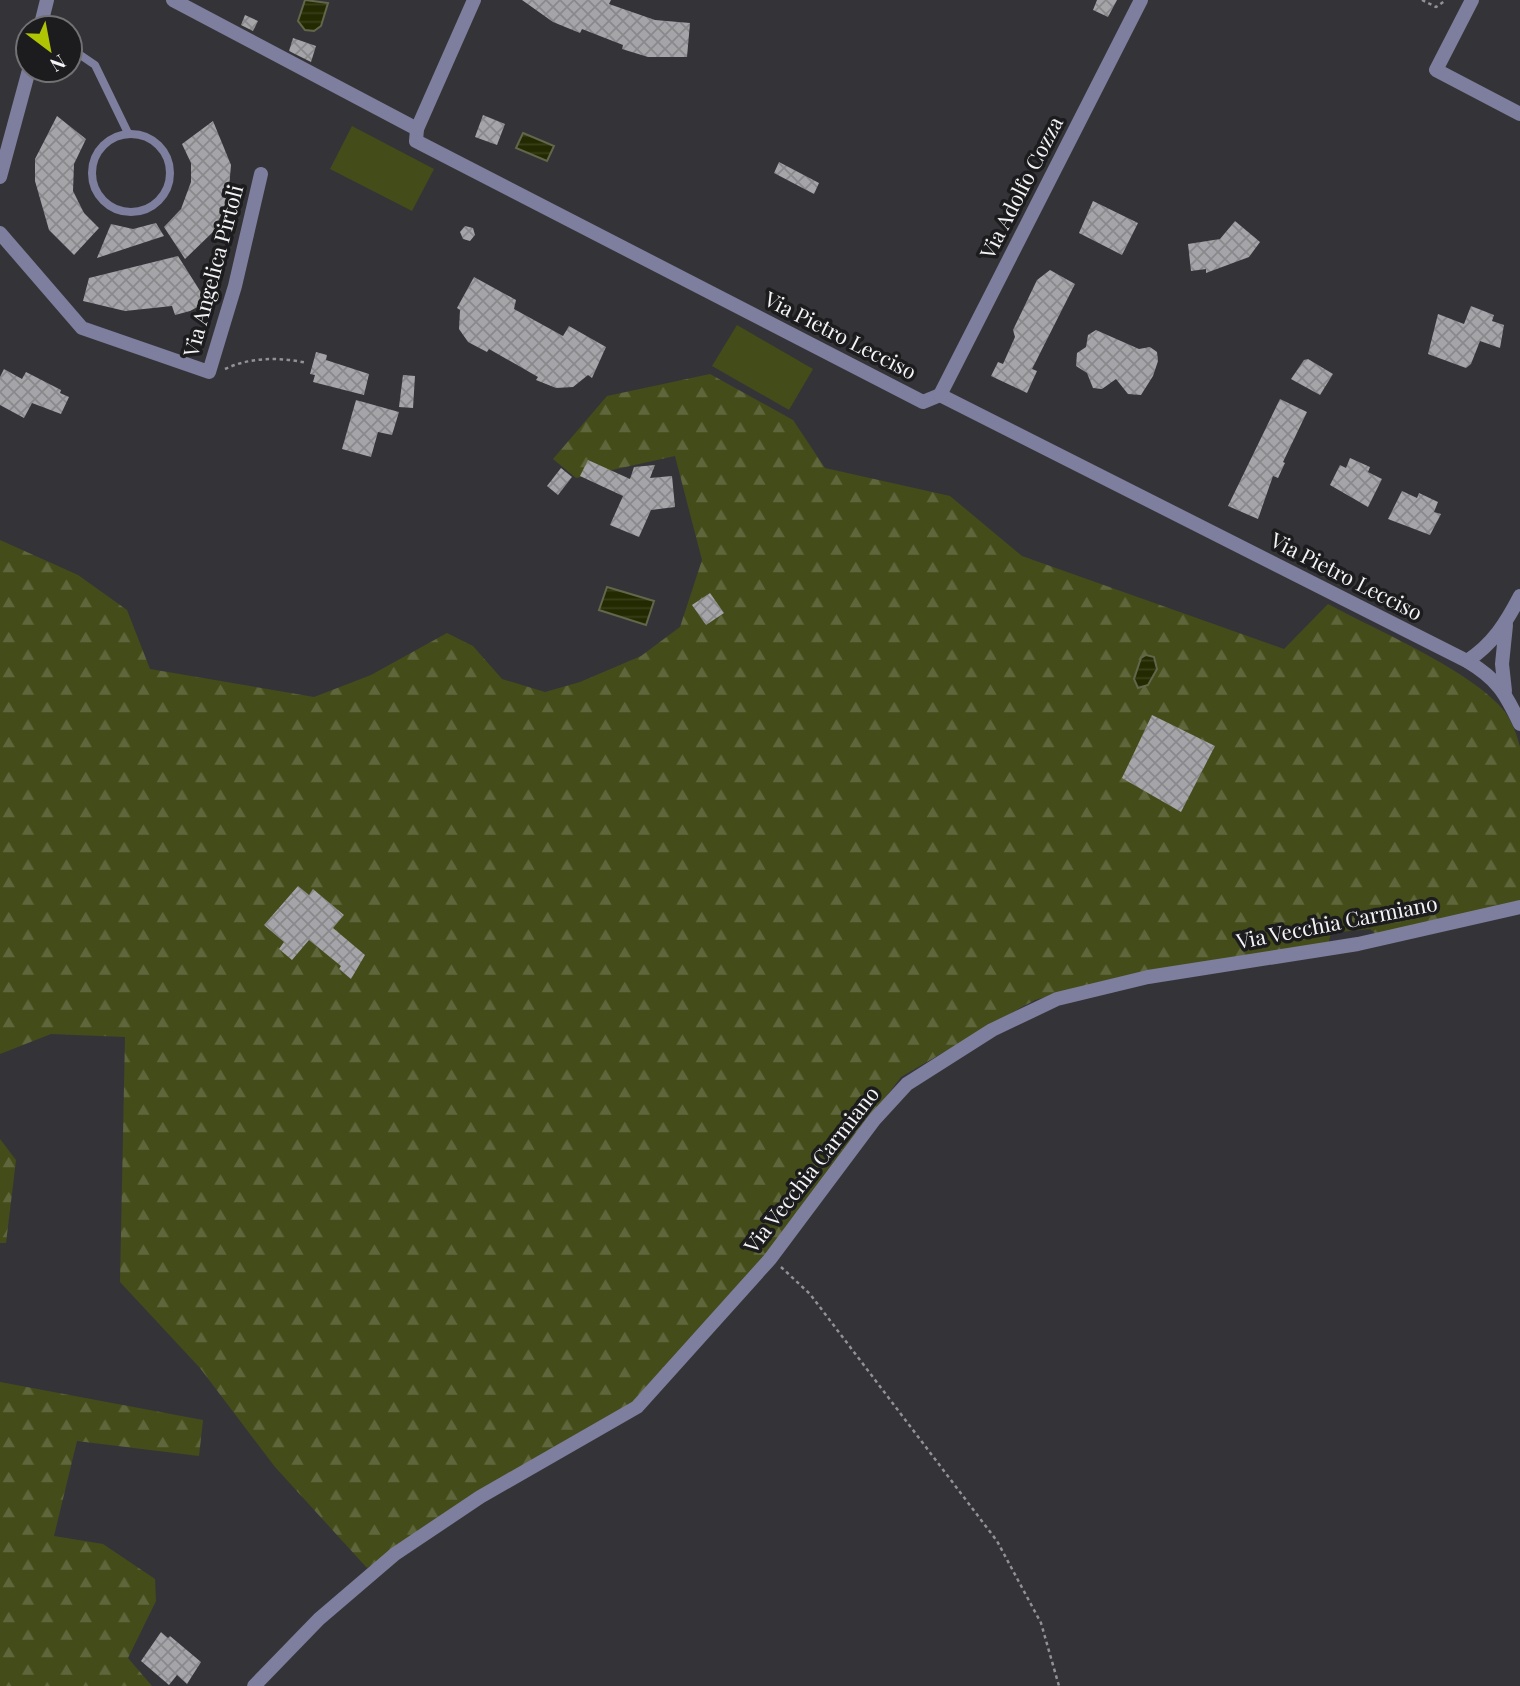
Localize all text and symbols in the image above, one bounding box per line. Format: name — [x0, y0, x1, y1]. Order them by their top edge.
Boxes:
north arrow — [14, 14, 84, 84]
text: N — [46, 50, 71, 79]
street label: Via Adolfo Cozza — [972, 111, 1068, 264]
street label: Via Angelica Pirtoli — [175, 181, 249, 361]
street label: Via Pietro Lecciso — [759, 283, 922, 385]
street label: Via Pietro Lecciso — [1265, 524, 1428, 626]
street label: Via Vecchia Carmiano — [1233, 888, 1439, 954]
street label: Via Vecchia Carmiano — [736, 1080, 884, 1259]

